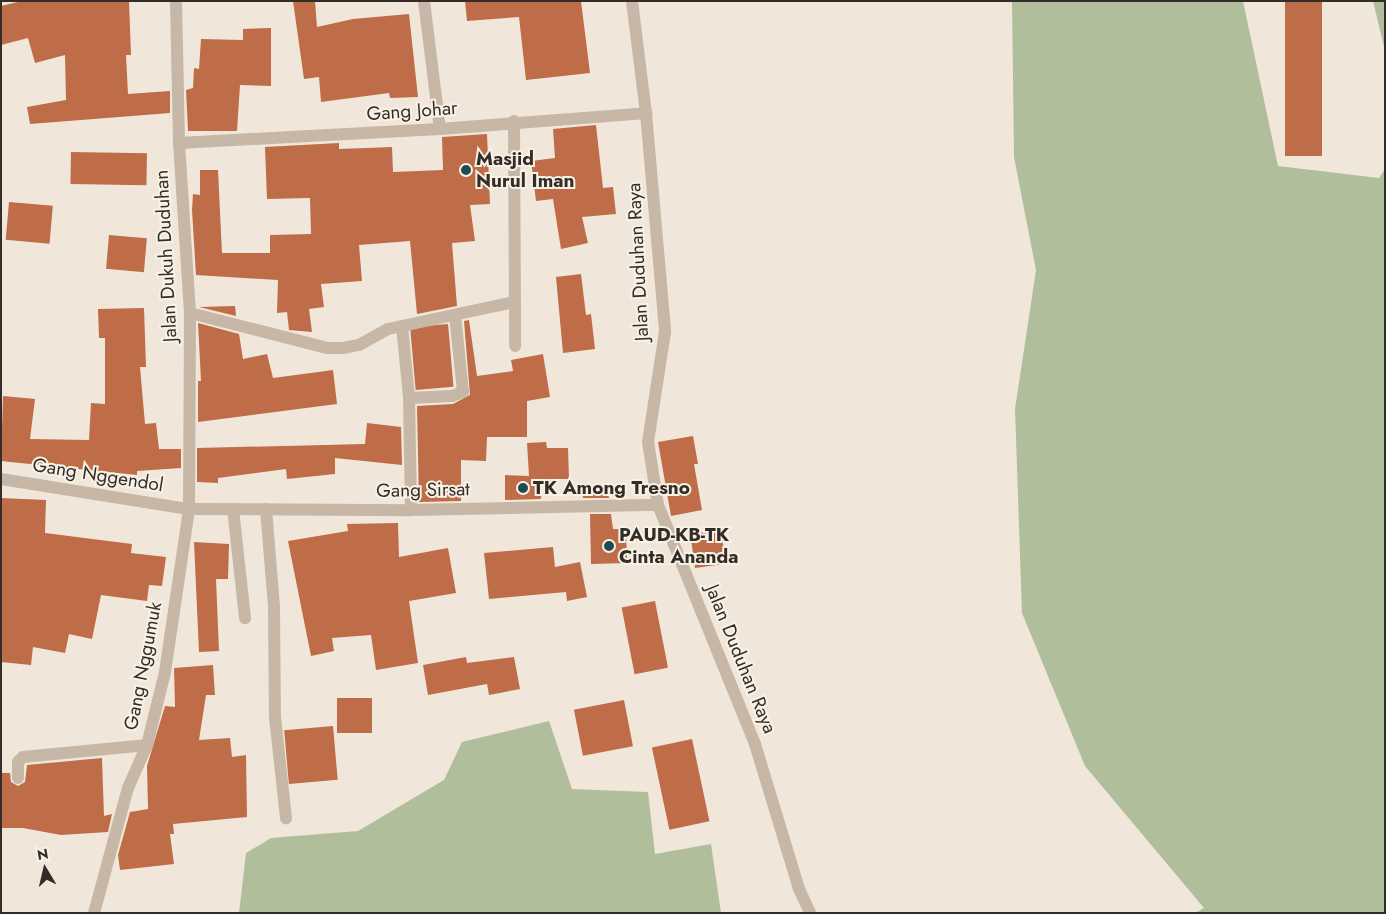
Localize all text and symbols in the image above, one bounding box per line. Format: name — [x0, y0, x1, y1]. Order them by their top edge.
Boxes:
street label: Gang Johar — [366, 96, 458, 126]
place label: Masjid Nurul Iman — [476, 148, 574, 192]
marker: Masjid Nurul Iman — [460, 164, 472, 176]
street label: Jalan Dukuh Duduhan — [150, 169, 182, 343]
street label: Jalan Duduhan Raya — [622, 182, 654, 342]
street label: Gang Nggendol — [31, 453, 165, 497]
place label: TK Among Tresno — [533, 477, 690, 499]
street label: Gang Sirsat — [376, 478, 470, 502]
marker: TK Among Tresno — [517, 482, 529, 494]
place label: PAUD-KB-TK Cinta Ananda — [619, 524, 738, 568]
marker: PAUD-KB-TK Cinta Ananda — [603, 540, 615, 552]
street label: Jalan Duduhan Raya — [701, 581, 781, 737]
street label: Gang Nggumuk — [119, 600, 167, 732]
text: N — [36, 843, 50, 865]
north arrow — [20, 844, 70, 894]

